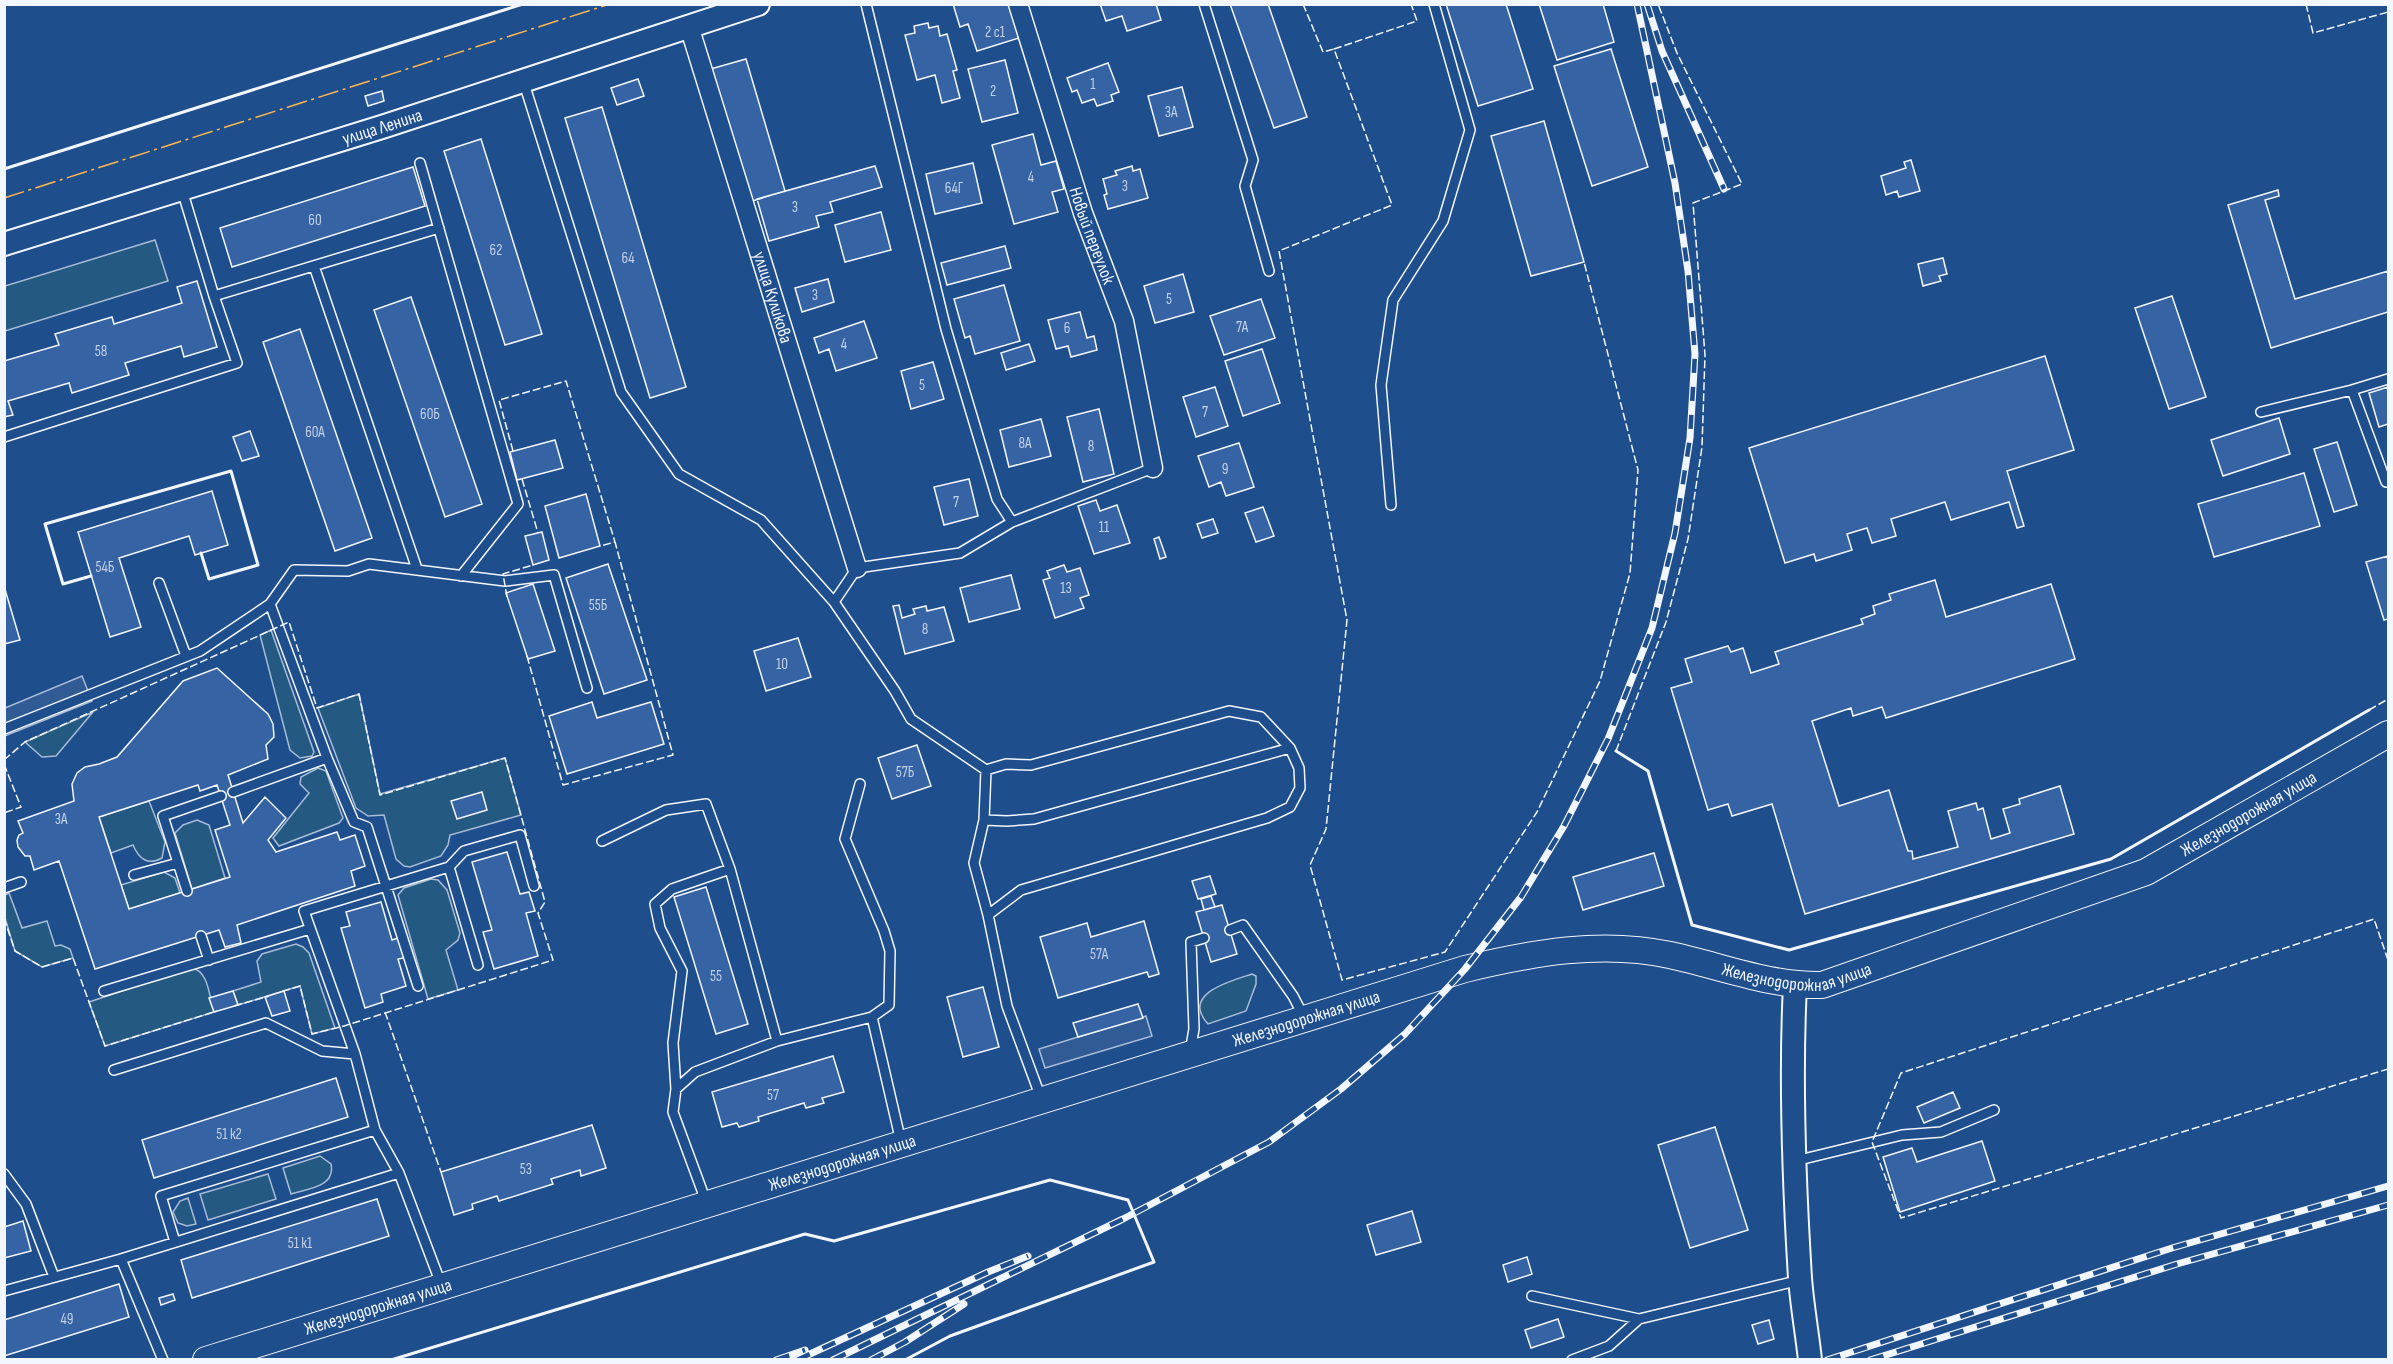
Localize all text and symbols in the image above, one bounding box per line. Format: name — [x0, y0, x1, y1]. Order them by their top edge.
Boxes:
house number: 2 с1 — [985, 23, 1006, 42]
house number: 1 — [1090, 75, 1096, 94]
house number: 2 — [990, 82, 996, 101]
house number: 3А — [1165, 103, 1178, 122]
street label: улица Ленина — [340, 105, 425, 150]
house number: 4 — [1028, 168, 1034, 187]
house number: 3 — [1122, 177, 1128, 196]
house number: 64Г — [945, 179, 964, 198]
street label: Новый переулок — [1065, 184, 1119, 287]
house number: 3 — [792, 198, 798, 217]
house number: 60 — [308, 211, 322, 230]
house number: 62 — [490, 241, 502, 260]
house number: 64 — [621, 249, 635, 268]
street label: улица Куликова — [749, 249, 797, 346]
house number: 3 — [812, 286, 818, 305]
house number: 5 — [1166, 290, 1172, 309]
house number: 7А — [1236, 318, 1249, 337]
house number: 6 — [1064, 319, 1070, 338]
house number: 4 — [841, 335, 847, 354]
house number: 58 — [95, 342, 107, 361]
house number: 5 — [919, 376, 925, 395]
house number: 7 — [1202, 403, 1208, 422]
house number: 60Б — [420, 405, 440, 424]
house number: 60А — [305, 423, 325, 442]
house number: 8А — [1019, 434, 1032, 453]
house number: 8 — [1088, 437, 1094, 456]
house number: 9 — [1222, 460, 1228, 479]
house number: 7 — [953, 493, 959, 512]
house number: 11 — [1099, 518, 1110, 537]
house number: 54Б — [96, 558, 115, 577]
house number: 13 — [1060, 579, 1072, 598]
house number: 55Б — [589, 596, 608, 615]
house number: 8 — [922, 620, 928, 639]
house number: 10 — [776, 655, 788, 674]
house number: 57Б — [896, 763, 915, 782]
street label: Железнодорожная улица — [2177, 767, 2320, 861]
house number: 3А — [55, 810, 68, 829]
house number: 57А — [1090, 945, 1109, 964]
street label: Железнодорожная улица — [1719, 959, 1874, 996]
house number: 55 — [710, 967, 722, 986]
street label: Железнодорожная улица — [1230, 986, 1383, 1052]
house number: 57 — [767, 1086, 779, 1105]
house number: 51 к2 — [216, 1125, 242, 1144]
street label: Железнодорожная улица — [766, 1130, 918, 1196]
house number: 53 — [520, 1160, 532, 1179]
house number: 51 к1 — [288, 1234, 313, 1253]
street label: Железнодорожная улица — [302, 1274, 454, 1340]
house number: 49 — [61, 1310, 73, 1329]

